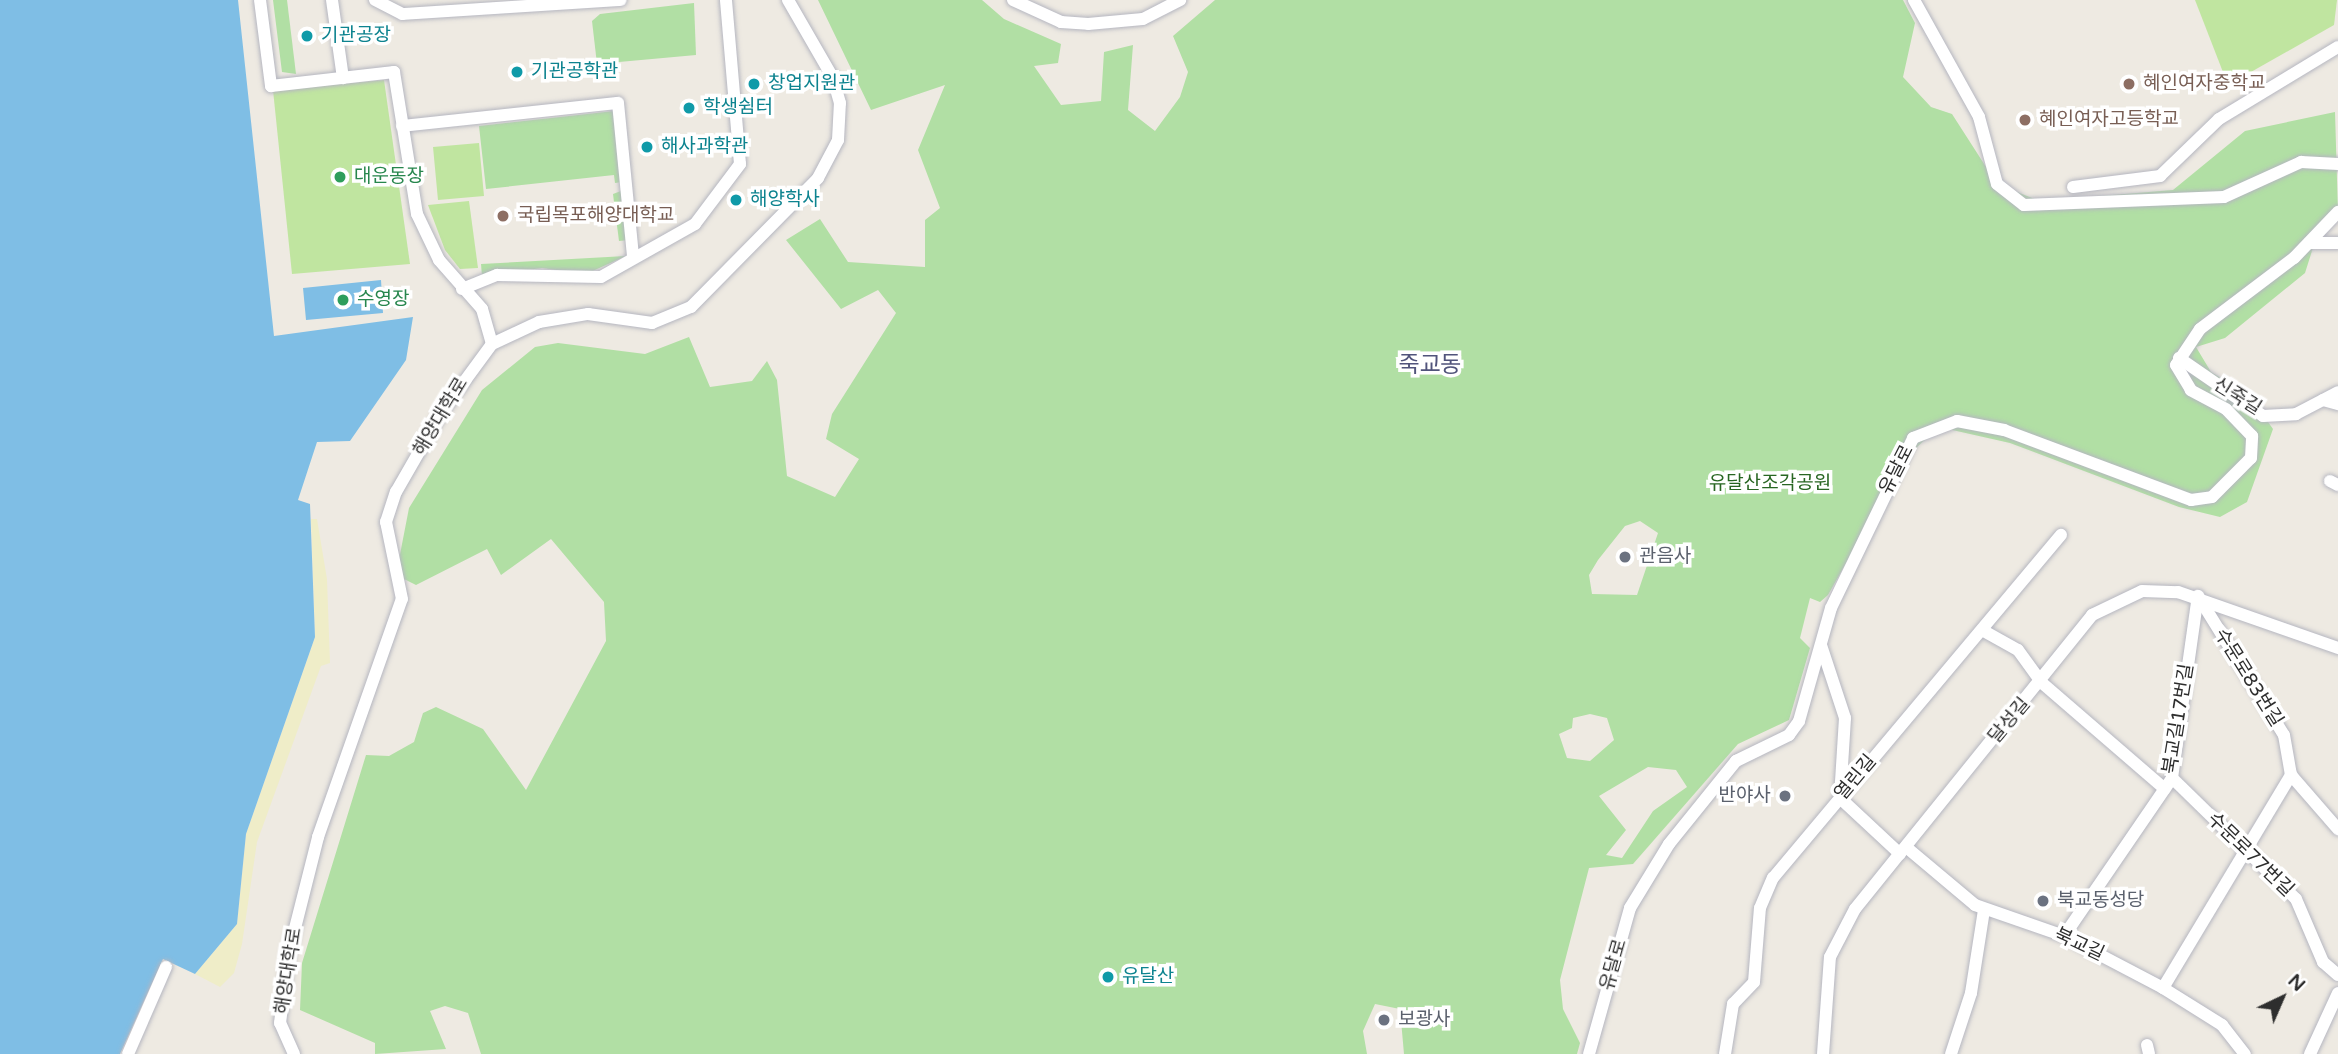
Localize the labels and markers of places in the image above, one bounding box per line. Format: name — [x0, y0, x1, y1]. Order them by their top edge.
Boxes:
place label: 기관공장 — [321, 25, 391, 47]
marker: 기관공장 — [299, 28, 315, 44]
place label: 기관공학관 — [531, 61, 618, 83]
marker: 기관공학관 — [509, 64, 525, 80]
place label: 창업지원관 — [768, 73, 855, 95]
place label: 혜인여자중학교 — [2143, 73, 2265, 95]
marker: 창업지원관 — [746, 76, 762, 92]
marker: 혜인여자중학교 — [2121, 76, 2137, 92]
place label: 학생쉼터 — [703, 97, 773, 119]
marker: 학생쉼터 — [681, 100, 697, 116]
place label: 혜인여자고등학교 — [2039, 109, 2179, 131]
marker: 혜인여자고등학교 — [2017, 112, 2033, 128]
place label: 해사과학관 — [661, 136, 748, 158]
marker: 해사과학관 — [639, 139, 655, 155]
place label: 대운동장 — [354, 166, 424, 188]
marker: 대운동장 — [332, 169, 348, 185]
place label: 해양학사 — [750, 189, 820, 211]
marker: 해양학사 — [728, 192, 744, 208]
place label: 국립목포해양대학교 — [517, 205, 674, 227]
marker: 국립목포해양대학교 — [495, 208, 511, 224]
place label: 수영장 — [357, 289, 409, 311]
marker: 수영장 — [335, 292, 351, 308]
place label: 관음사 — [1639, 546, 1691, 568]
marker: 관음사 — [1617, 549, 1633, 565]
place label: 반야사 — [1719, 785, 1771, 807]
marker: 반야사 — [1777, 788, 1793, 804]
place label: 북교동성당 — [2057, 890, 2144, 912]
marker: 북교동성당 — [2035, 893, 2051, 909]
place label: 유달산 — [1122, 966, 1174, 988]
marker: 유달산 — [1100, 969, 1116, 985]
place label: 보광사 — [1398, 1009, 1450, 1031]
marker: 보광사 — [1376, 1012, 1392, 1028]

